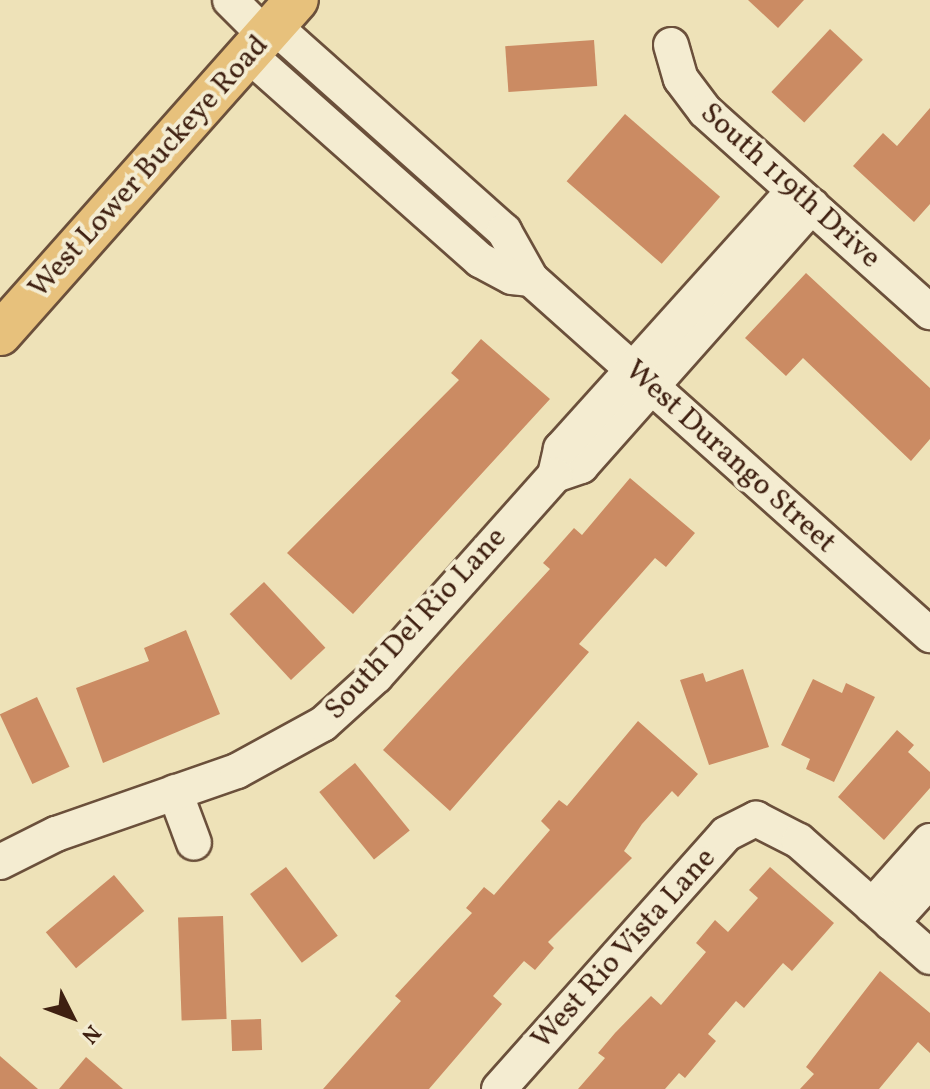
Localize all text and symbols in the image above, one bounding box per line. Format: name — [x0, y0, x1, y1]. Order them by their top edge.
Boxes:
street label: West Lower Buckeye Road — [21, 28, 277, 306]
street label: South 119th Drive — [692, 96, 888, 276]
street label: West Durango Street — [617, 353, 843, 561]
street label: South Del Rio Lane — [317, 520, 515, 728]
street label: West Rio Vista Lane — [524, 841, 724, 1057]
north arrow — [32, 977, 112, 1057]
text: N — [73, 1017, 107, 1050]

